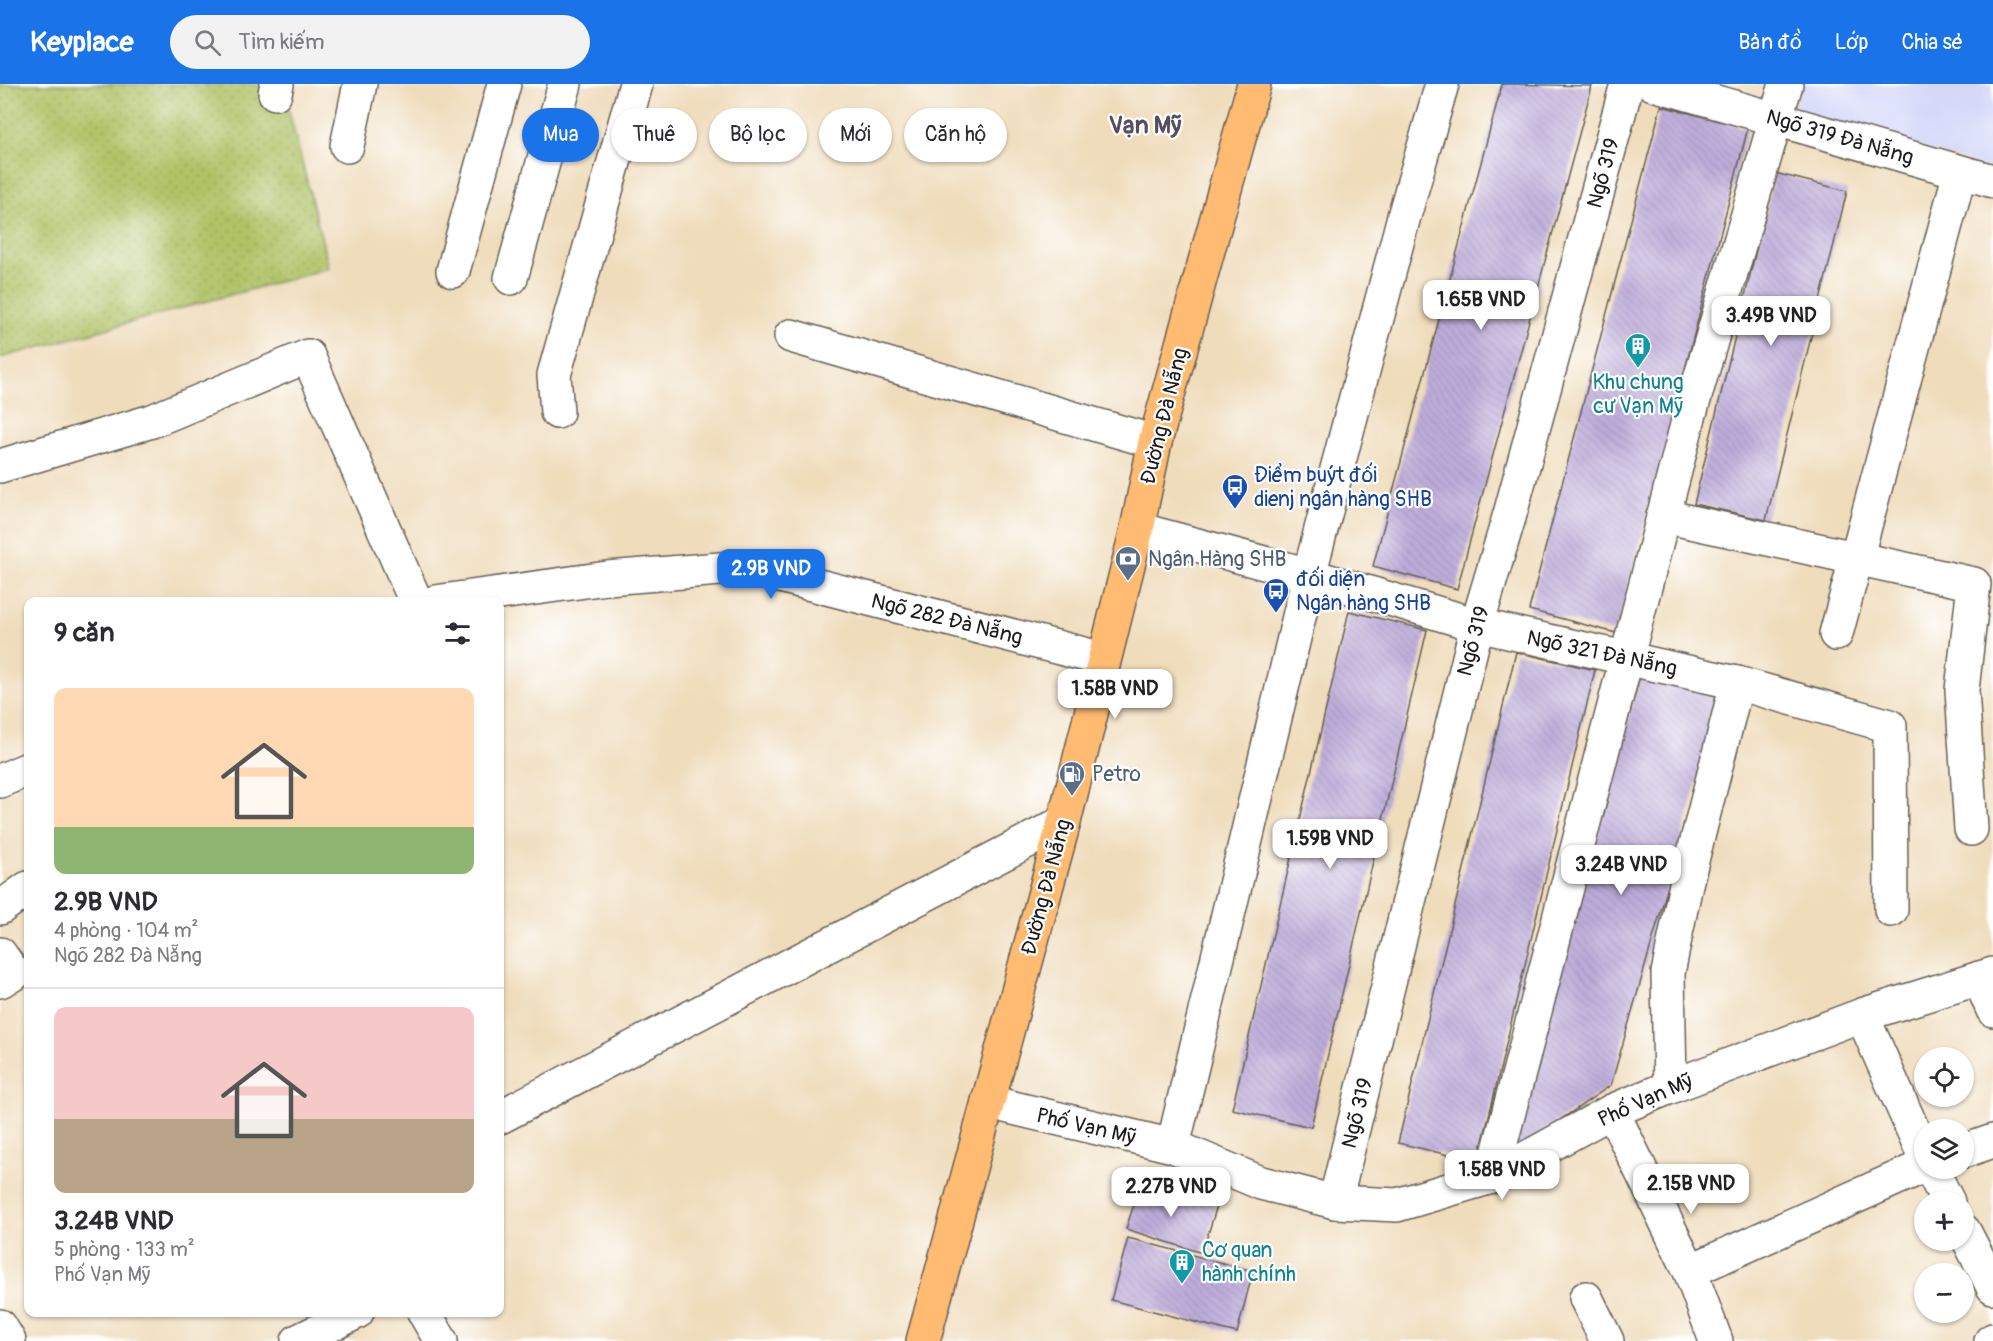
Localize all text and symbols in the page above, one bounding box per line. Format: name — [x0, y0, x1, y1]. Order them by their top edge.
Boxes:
search box — [170, 15, 590, 69]
text: Keyplace — [30, 25, 134, 60]
icon: search — [191, 26, 224, 59]
text: Tìm kiếm — [239, 28, 324, 56]
text: Bản đồ — [1738, 29, 1802, 56]
text: Lớp — [1835, 29, 1868, 56]
text: Chia sẻ — [1901, 29, 1963, 56]
street label: Ngõ 319 Đà Nẵng — [1763, 104, 1917, 171]
chip: Mua — [522, 108, 599, 162]
chip: Thuê — [611, 108, 697, 162]
chip: Bộ lọc — [709, 108, 807, 162]
chip: Mới — [819, 108, 892, 162]
chip: Căn hộ — [904, 108, 1007, 162]
district label: Vạn Mỹ — [1109, 111, 1182, 140]
street label: Ngõ 319 — [1581, 135, 1626, 211]
pin: 1.65B VND — [1412, 280, 1550, 331]
text: 1.65B VND — [1437, 287, 1525, 312]
pin: 3.49B VND — [1702, 296, 1840, 347]
text: 3.49B VND — [1725, 303, 1817, 328]
building icon: Khu chung cư Vạn Mỹ — [1623, 331, 1653, 369]
street label: Đường Đà Nẵng — [1135, 345, 1194, 487]
place label: Khu chung cư Vạn Mỹ — [1592, 369, 1684, 420]
place label: Điểm buýt đối dienj ngân hàng SHB — [1254, 462, 1432, 513]
bus stop icon: Điểm buýt đối dienj ngân hàng SHB — [1220, 472, 1250, 510]
bank icon: Ngân Hàng SHB — [1113, 544, 1143, 582]
place label: Ngân Hàng SHB — [1148, 546, 1286, 573]
pin: 2.9B VND — [709, 549, 833, 600]
text: 2.9B VND — [731, 556, 811, 581]
place label: đối diện Ngân hàng SHB — [1296, 566, 1431, 617]
bus stop icon: đối diện Ngân hàng SHB — [1261, 576, 1291, 614]
street label: Ngõ 282 Đà Nẵng — [868, 588, 1025, 651]
street label: Ngõ 319 — [1451, 603, 1496, 679]
text: 9 căn — [54, 617, 114, 649]
icon: filters — [441, 617, 474, 650]
street label: Ngõ 321 Đà Nẵng — [1524, 624, 1679, 683]
pin: 1.58B VND — [1046, 669, 1184, 720]
text: 1.58B VND — [1072, 676, 1158, 701]
icon: home — [210, 727, 318, 835]
fuel station icon: Petro — [1057, 759, 1087, 797]
place label: Petro — [1092, 761, 1141, 788]
street label: Đường Đà Nẵng — [1015, 816, 1078, 958]
pin: 1.59B VND — [1261, 819, 1399, 870]
text: 1.59B VND — [1286, 826, 1374, 851]
pin: 3.24B VND — [1552, 845, 1690, 896]
text: 3.24B VND — [1575, 852, 1667, 877]
text: 2.9B VND — [54, 886, 157, 918]
text: 4 phòng · 104 m² — [54, 918, 198, 943]
text: Ngõ 282 Đà Nẵng — [54, 943, 202, 968]
icon: home — [210, 1046, 318, 1154]
map controls — [1914, 1047, 1974, 1323]
button: locate — [1914, 1047, 1974, 1107]
street label: Phố Vạn Mỹ — [1594, 1068, 1697, 1133]
street label: Ngõ 319 — [1336, 1075, 1379, 1151]
street label: Phố Vạn Mỹ — [1034, 1102, 1138, 1151]
button: layers — [1914, 1119, 1974, 1179]
pin: 1.58B VND — [1433, 1150, 1571, 1201]
text: 1.58B VND — [1459, 1157, 1545, 1182]
pin: 2.15B VND — [1622, 1164, 1760, 1215]
pin: 2.27B VND — [1102, 1167, 1240, 1218]
text: 2.15B VND — [1647, 1171, 1735, 1196]
text: 2.27B VND — [1125, 1174, 1217, 1199]
button: + — [1914, 1191, 1974, 1251]
text: 3.24B VND — [54, 1205, 174, 1237]
text: 5 phòng · 133 m² — [54, 1237, 195, 1262]
place label: Cơ quan hành chính — [1202, 1237, 1296, 1288]
building icon: Cơ quan hành chính — [1167, 1247, 1197, 1285]
text: Phố Vạn Mỹ — [54, 1262, 150, 1287]
button: − — [1914, 1263, 1974, 1323]

